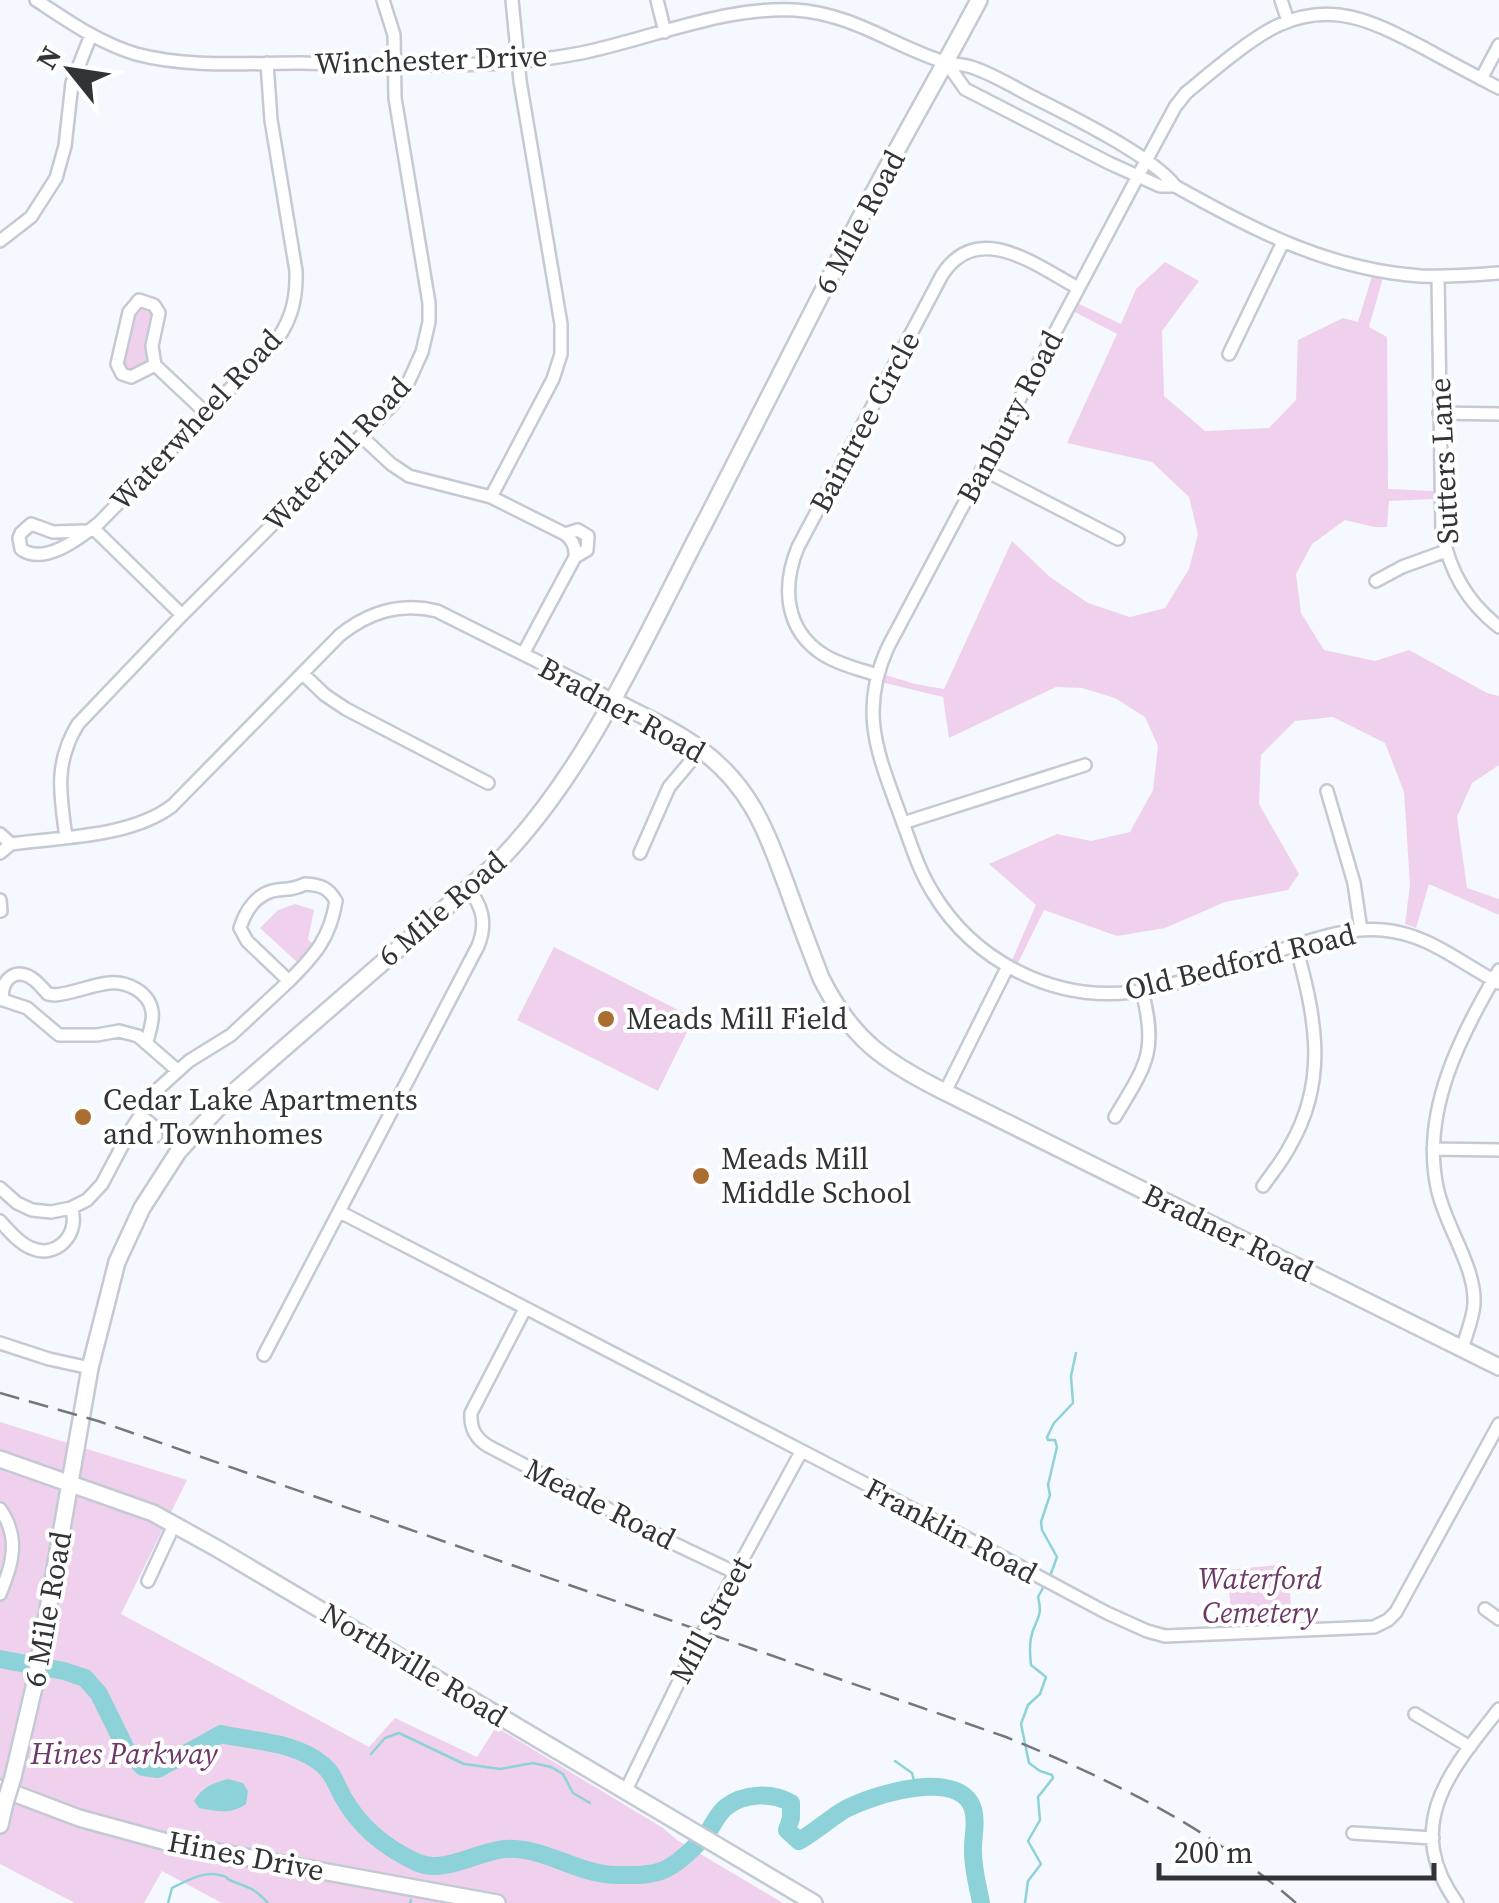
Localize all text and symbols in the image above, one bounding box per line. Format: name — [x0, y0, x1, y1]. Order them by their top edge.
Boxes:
north arrow — [20, 20, 120, 120]
street label: Winchester Drive — [314, 35, 548, 84]
text: N — [27, 39, 70, 76]
street label: 6 Mile Road — [805, 143, 915, 301]
street label: Waterwheel Road — [101, 320, 291, 519]
street label: Banbury Road — [947, 323, 1072, 510]
street label: Baintree Circle — [800, 324, 930, 520]
street label: Waterfall Road — [254, 367, 419, 540]
street label: Sutters Lane — [1419, 377, 1468, 545]
street label: Bradner Road — [532, 647, 713, 772]
street label: 6 Mile Road — [369, 842, 514, 976]
street label: Old Bedford Road — [1120, 913, 1360, 1010]
place label: Meads Mill Field — [626, 998, 848, 1039]
marker: Meads Mill Field — [595, 1008, 617, 1030]
place label: Cedar Lake Apartments and Townhomes — [103, 1079, 418, 1154]
marker: Cedar Lake Apartments and Townhomes — [72, 1106, 94, 1128]
place label: Meads Mill Middle School — [721, 1138, 912, 1213]
marker: Meads Mill Middle School — [690, 1165, 712, 1187]
street label: Bradner Road — [1136, 1174, 1320, 1291]
street label: Meade Road — [518, 1448, 683, 1559]
street label: Franklin Road — [858, 1468, 1045, 1593]
street label: 6 Mile Road — [14, 1528, 81, 1690]
street label: Mill Street — [660, 1549, 761, 1690]
park label: Waterford Cemetery — [1198, 1558, 1322, 1633]
street label: Northville Road — [313, 1593, 515, 1736]
park label: Hines Parkway — [29, 1733, 218, 1774]
scale bar — [1159, 1818, 1434, 1880]
street label: Hines Drive — [164, 1820, 328, 1891]
text: 200 m — [1174, 1832, 1253, 1873]

